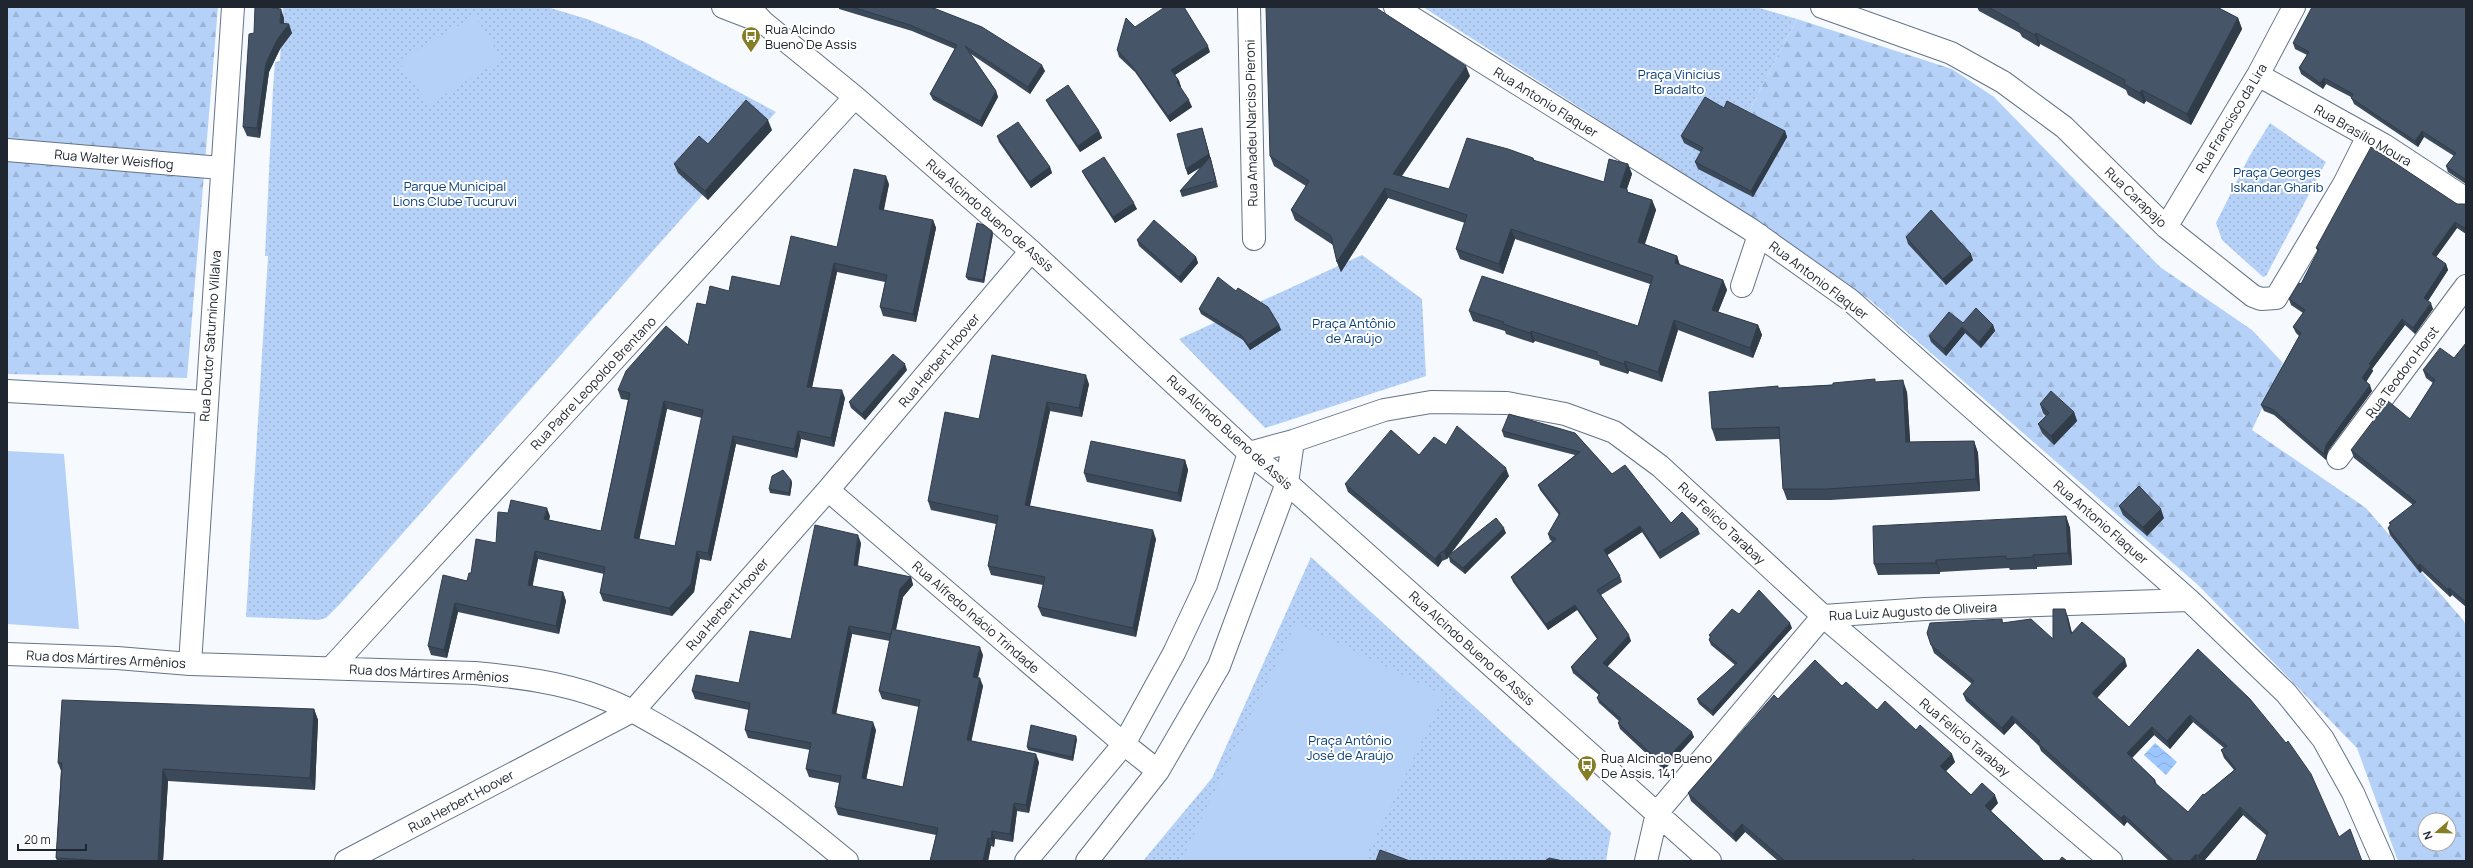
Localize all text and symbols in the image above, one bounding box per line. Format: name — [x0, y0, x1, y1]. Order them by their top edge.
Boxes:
place label: Rua Alcindo Bueno De Assis — [765, 20, 857, 53]
bus stop icon: Rua Alcindo Bueno De Assis — [740, 25, 762, 53]
street label: Rua Amadeu Narciso Pieroni — [1241, 39, 1261, 207]
street label: Rua Francisco da Lira — [2191, 60, 2271, 176]
street label: Rua Antonio Flaquer — [1490, 63, 1602, 142]
park label: Praça Vinicius Bradalto — [1638, 65, 1720, 98]
street label: Rua Brasílio Moura — [2311, 100, 2415, 170]
street label: Rua Walter Weisflog — [54, 145, 174, 173]
street label: Rua Alcindo Bueno de Assis — [922, 155, 1058, 276]
street label: Rua Carapajo — [2101, 163, 2171, 231]
park label: Praça Georges Iskandar Gharib — [2231, 163, 2324, 196]
park label: Parque Municipal Lions Clube Tucuruvi — [393, 177, 517, 210]
street label: Rua Antonio Flaquer — [1766, 237, 1873, 323]
street label: Rua Doutor Saturnino Villalva — [195, 250, 225, 422]
street label: Rua Herbert Hoover — [894, 309, 984, 411]
street label: Rua Padre Leopoldo Brentano — [526, 312, 660, 454]
park label: Praça Antônio de Araújo — [1312, 314, 1396, 347]
street label: Rua Teodoro Horst — [2361, 322, 2443, 422]
street label: Rua Alcindo Bueno de Assis — [1163, 371, 1297, 493]
street label: Rua Antonio Flaquer — [2050, 476, 2152, 568]
street label: Rua Felicio Tarabay — [1674, 478, 1770, 568]
street label: Rua Herbert Hoover — [682, 554, 772, 654]
street label: Rua Alfredo Inácio Trindade — [909, 557, 1044, 677]
street label: Rua Alcindo Bueno de Assis — [1405, 587, 1539, 709]
street label: Rua Luiz Augusto de Oliveira — [1829, 598, 1997, 624]
street label: Rua dos Mártires Armênios — [26, 646, 186, 672]
street label: Rua dos Mártires Armênios — [349, 660, 509, 686]
street label: Rua Felicio Tarabay — [1916, 694, 2014, 780]
park label: Praça Antônio José de Araújo — [1306, 731, 1394, 764]
place label: Rua Alcindo Bueno De Assis, 141 — [1601, 749, 1712, 782]
bus stop icon: Rua Alcindo Bueno De Assis, 141 — [1576, 754, 1598, 782]
street label: Rua Herbert Hoover — [405, 765, 517, 836]
north arrow — [2417, 812, 2457, 852]
scale bar — [18, 826, 86, 852]
text: N — [2419, 829, 2436, 842]
text: 20 m — [24, 831, 51, 848]

